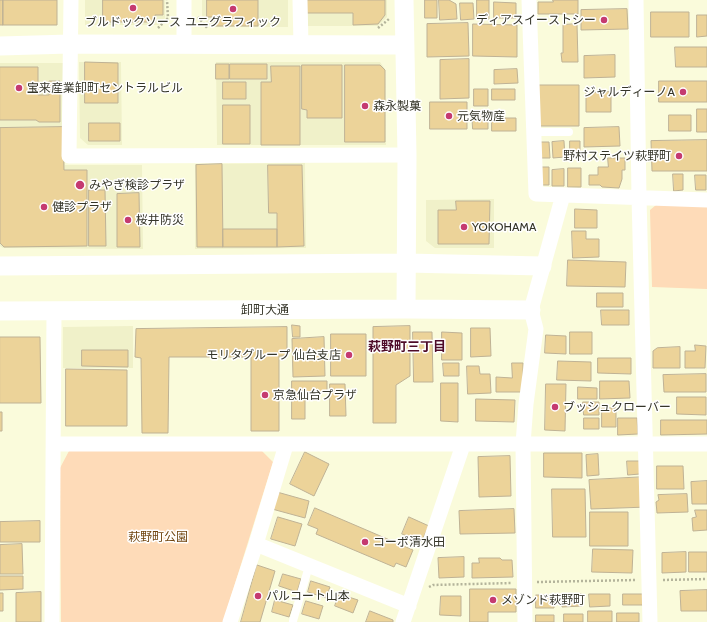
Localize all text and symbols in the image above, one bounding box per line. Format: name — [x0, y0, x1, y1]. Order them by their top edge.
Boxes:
marker: ブルドックソース — [128, 3, 138, 13]
marker: ユニグラフィック — [228, 4, 238, 14]
place label: ディアスイーストシー — [476, 13, 596, 27]
place label: ブルドックソース — [85, 15, 181, 29]
place label: ユニグラフィック — [185, 15, 281, 29]
marker: ディアスイーストシー — [599, 15, 609, 25]
place label: 宝来産業卸町セントラルビル — [27, 81, 183, 95]
marker: 宝来産業卸町セントラルビル — [14, 83, 24, 93]
place label: ジャルディーノA — [584, 85, 675, 99]
marker: ジャルディーノA — [678, 87, 688, 97]
place label: 森永製菓 — [373, 99, 421, 113]
marker: 森永製菓 — [360, 101, 370, 111]
place label: 元気物産 — [457, 109, 505, 123]
marker: 元気物産 — [444, 111, 454, 121]
place label: 野村ステイツ萩野町 — [563, 149, 671, 163]
marker: 野村ステイツ萩野町 — [674, 151, 684, 161]
place label: みやぎ検診プラザ — [89, 178, 185, 192]
marker: みやぎ検診プラザ — [74, 179, 86, 191]
place label: 健診プラザ — [52, 200, 112, 214]
marker: 健診プラザ — [39, 202, 49, 212]
place label: 桜井防災 — [136, 213, 184, 227]
marker: 桜井防災 — [123, 215, 133, 225]
place label: YOKOHAMA — [472, 220, 536, 234]
marker: YOKOHAMA — [459, 222, 469, 232]
street label: 卸町大通 — [241, 303, 289, 317]
district label: 萩野町三丁目 — [368, 339, 446, 355]
place label: モリタグループ 仙台支店 — [206, 348, 341, 362]
marker: モリタグループ 仙台支店 — [344, 350, 354, 360]
place label: 京急仙台プラザ — [273, 388, 357, 402]
marker: 京急仙台プラザ — [260, 390, 270, 400]
place label: ブッシュクローバー — [563, 400, 671, 414]
marker: ブッシュクローバー — [550, 402, 560, 412]
park label: 萩野町公園 — [128, 530, 188, 544]
place label: コーポ清水田 — [373, 535, 445, 549]
marker: コーポ清水田 — [360, 537, 370, 547]
place label: パルコート山本 — [266, 589, 350, 603]
marker: パルコート山本 — [253, 591, 263, 601]
place label: メゾンド萩野町 — [501, 593, 585, 607]
marker: メゾンド萩野町 — [488, 595, 498, 605]

